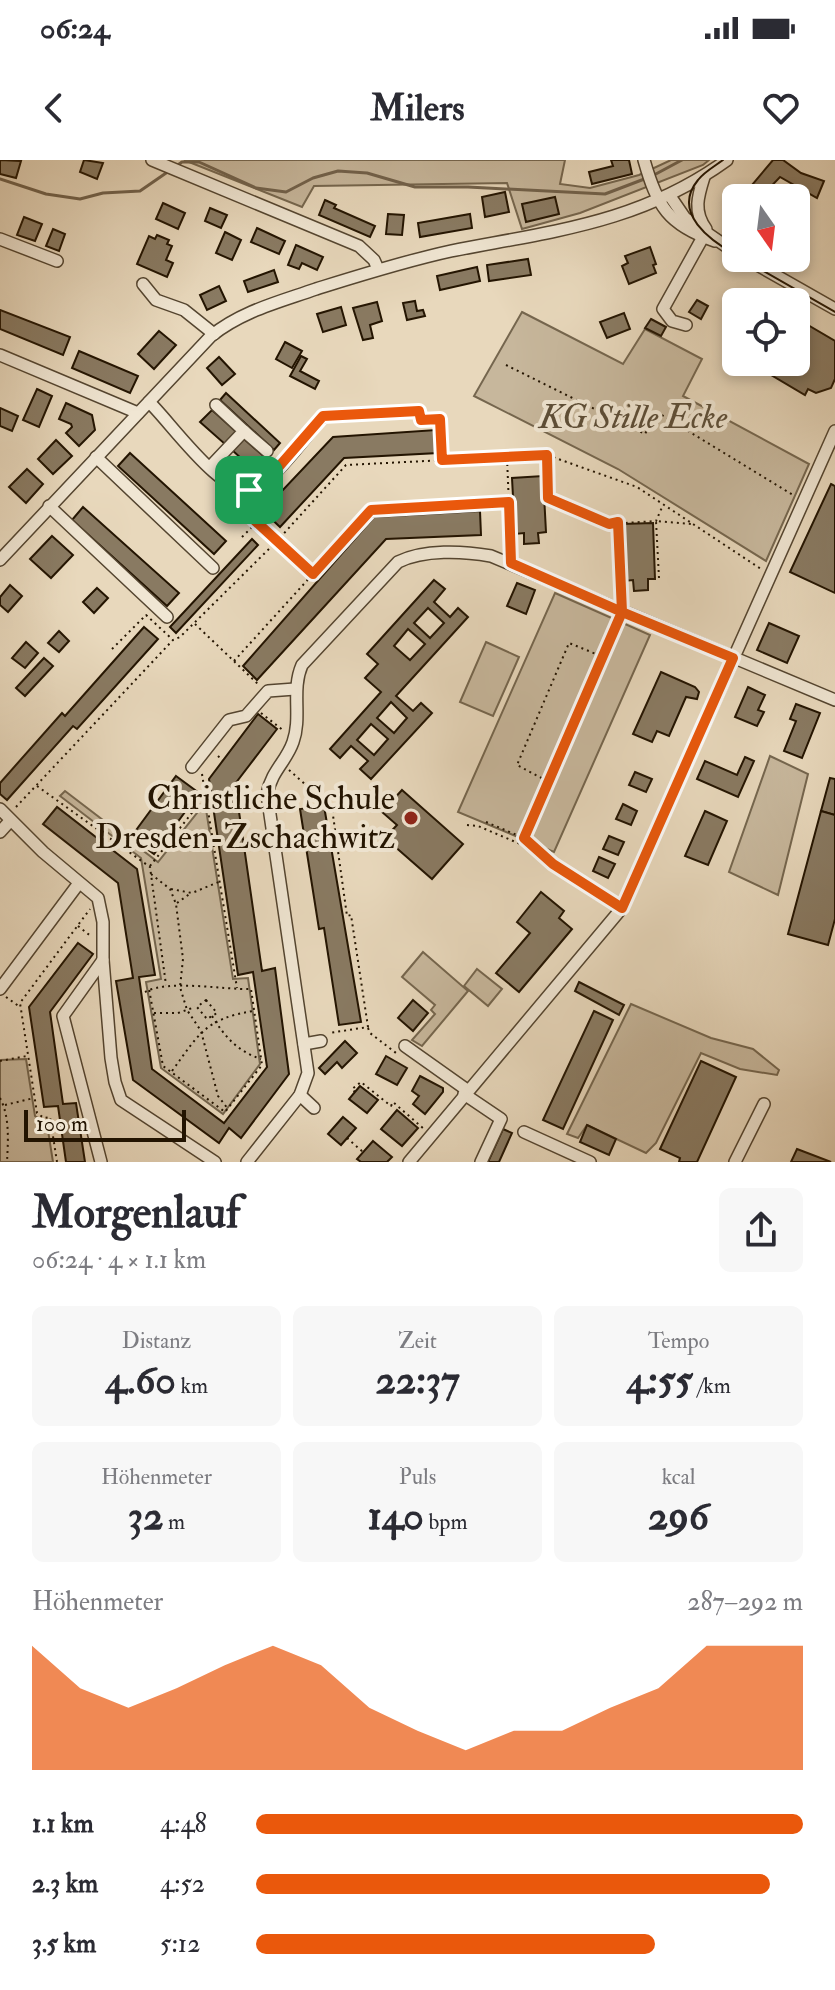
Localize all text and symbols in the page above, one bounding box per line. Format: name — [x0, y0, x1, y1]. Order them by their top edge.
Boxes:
text: 06:24 — [40, 10, 109, 47]
icon: back — [32, 86, 76, 130]
text: Milers — [370, 86, 465, 131]
icon: heart — [759, 86, 803, 130]
north arrow — [722, 184, 810, 272]
map controls — [722, 184, 810, 376]
button: locate — [722, 288, 810, 376]
park label: KG Stille Ecke — [537, 396, 728, 439]
pin — [215, 456, 283, 524]
icon: arrive — [227, 468, 271, 512]
place label: Christliche Schule Dresden-Zschachwitz — [95, 777, 395, 859]
marker: Christliche Schule Dresden-Zschachwitz — [402, 809, 420, 827]
scale bar — [24, 1106, 186, 1142]
text: 100 m — [36, 1110, 88, 1138]
text: Morgenlauf — [32, 1186, 240, 1241]
button: share — [719, 1188, 803, 1272]
text: 06:24 · 4 × 1.1 km — [32, 1244, 206, 1276]
text: Distanz — [122, 1327, 191, 1355]
text: Zeit — [398, 1327, 437, 1355]
text: Tempo — [648, 1327, 709, 1355]
text: 4.60 — [105, 1355, 176, 1406]
text: 22:37 — [375, 1355, 460, 1406]
text: 4:55 — [626, 1355, 693, 1406]
text: km — [176, 1372, 208, 1400]
text: /km — [693, 1372, 731, 1400]
text: Höhenmeter — [101, 1463, 212, 1491]
text: Puls — [399, 1463, 436, 1491]
text: kcal — [662, 1463, 695, 1491]
text: 32 — [128, 1491, 163, 1542]
text: 140 — [368, 1491, 424, 1542]
text: 296 — [648, 1491, 709, 1542]
text: m — [163, 1508, 185, 1536]
text: bpm — [424, 1508, 467, 1536]
text: Höhenmeter — [32, 1586, 163, 1618]
text: 287–292 m — [687, 1586, 803, 1618]
text: 1.1 km — [32, 1808, 94, 1840]
text: 4:48 — [160, 1808, 207, 1840]
text: 2.3 km — [32, 1868, 98, 1900]
text: 4:52 — [160, 1868, 205, 1900]
text: 3.5 km — [32, 1928, 96, 1960]
text: 5:12 — [160, 1928, 200, 1960]

